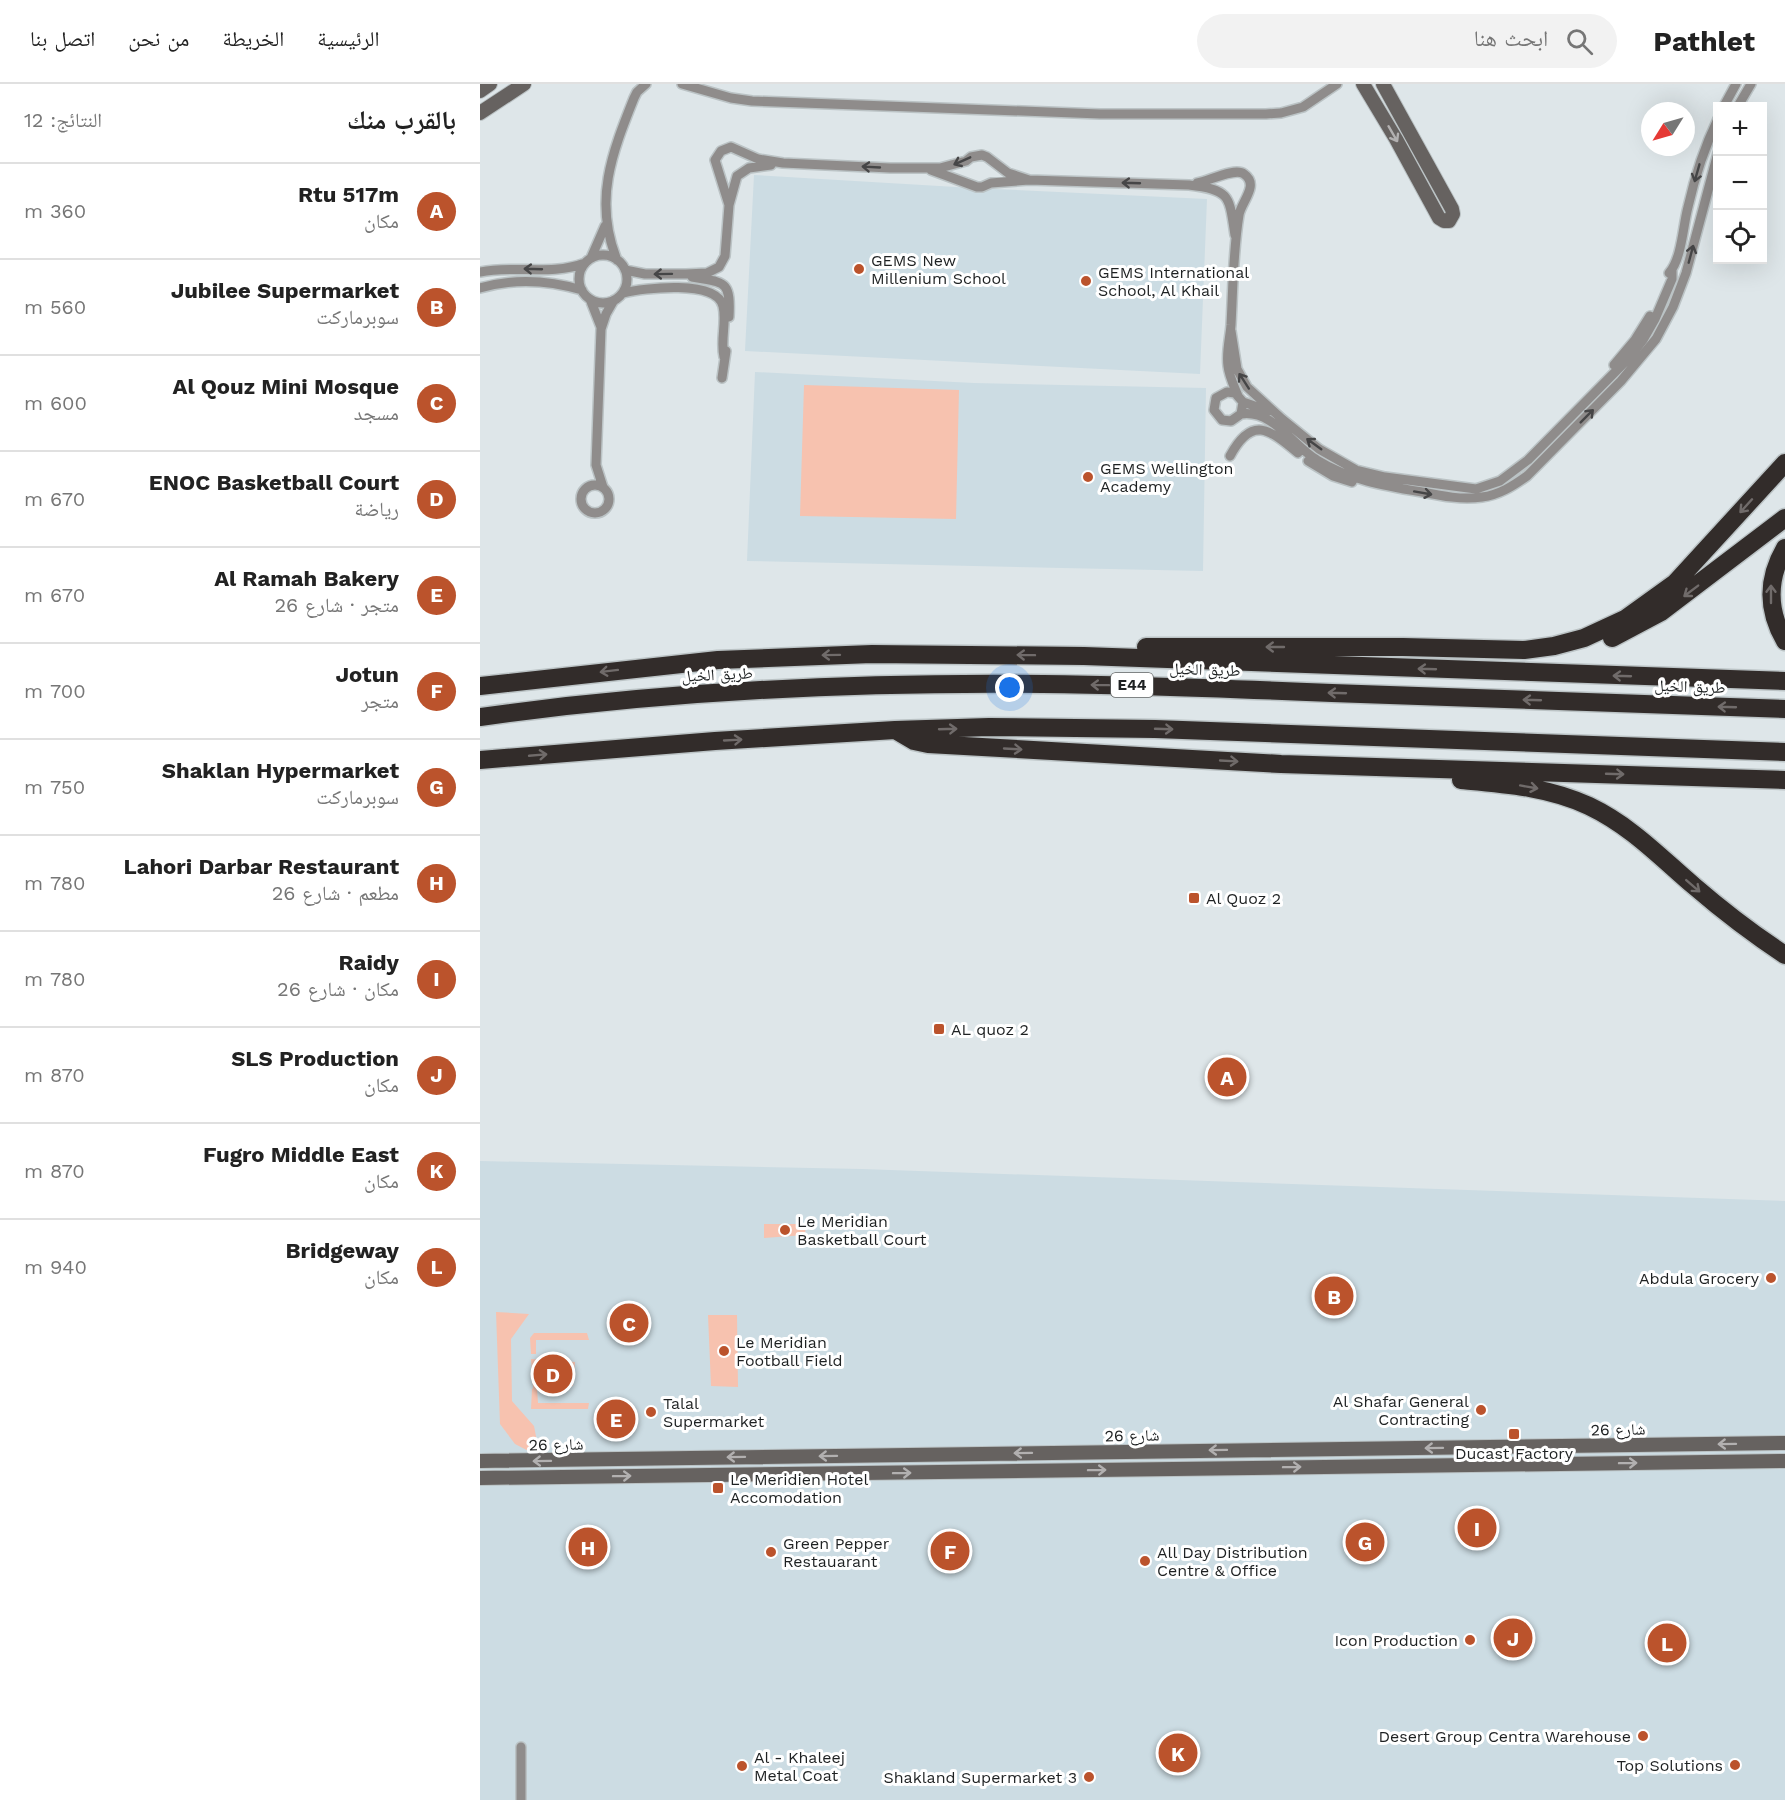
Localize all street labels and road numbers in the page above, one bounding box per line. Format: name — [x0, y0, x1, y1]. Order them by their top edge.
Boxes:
street label: طريق الخيل — [1169, 659, 1241, 681]
street label: طريق الخيل — [681, 663, 753, 687]
road number: E44 — [1111, 673, 1153, 697]
street label: طريق الخيل — [1654, 676, 1726, 698]
street label: شارع 26 — [1590, 1420, 1646, 1440]
street label: شارع 26 — [1104, 1426, 1160, 1446]
street label: شارع 26 — [528, 1435, 584, 1455]

